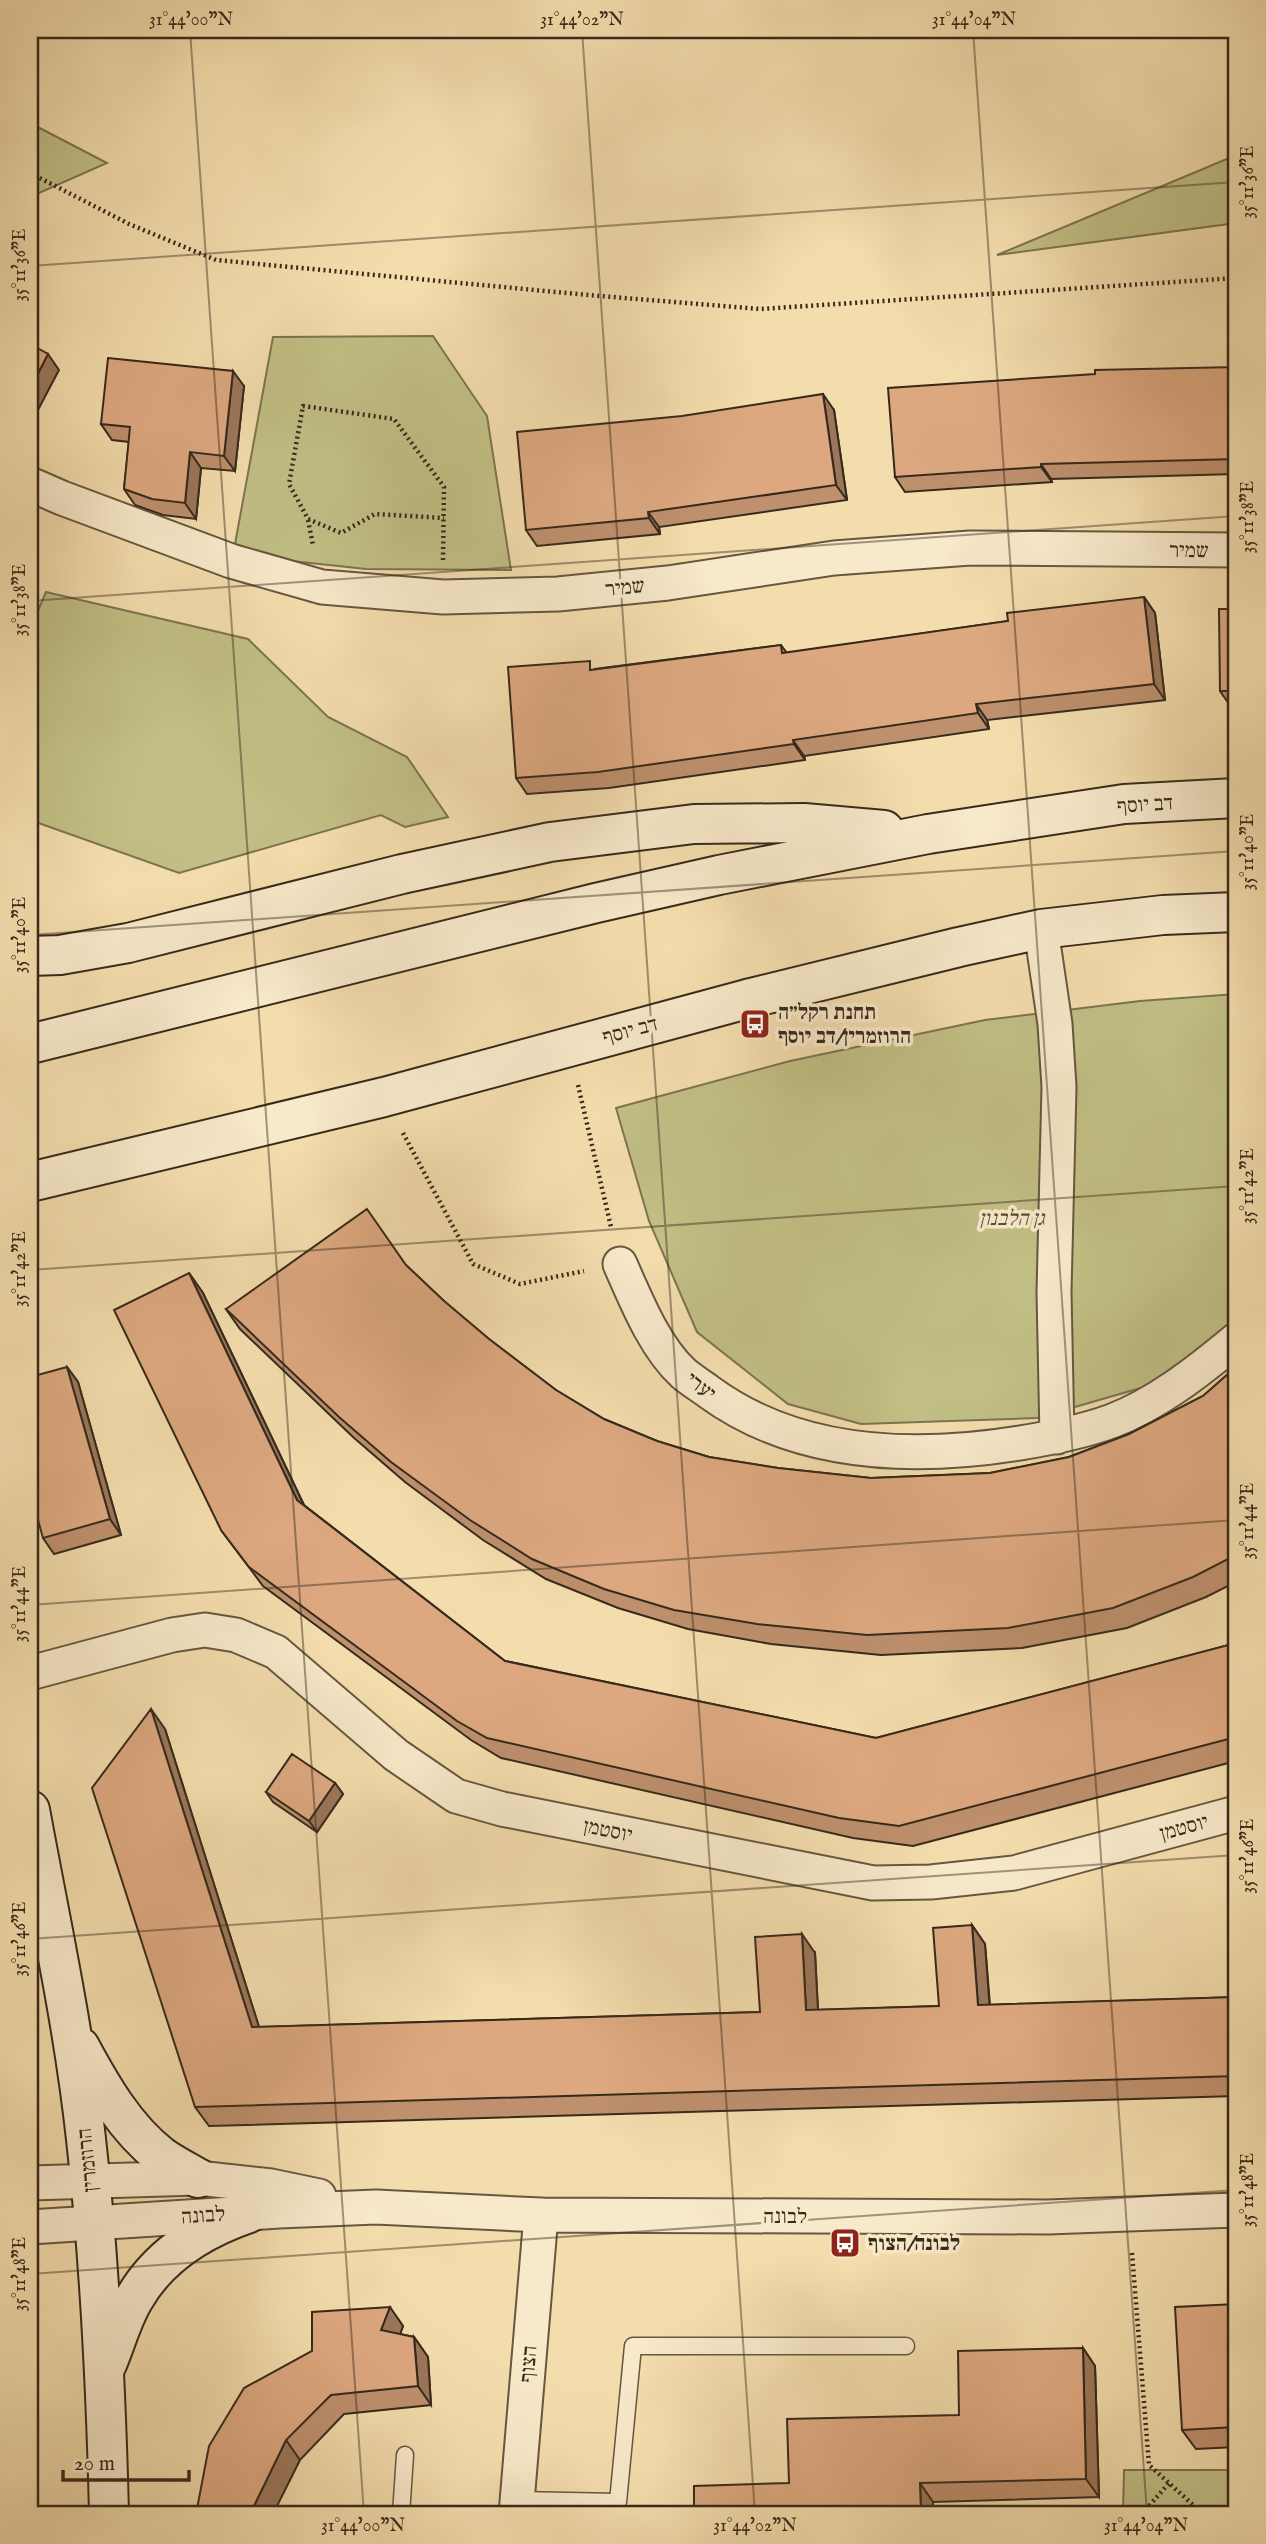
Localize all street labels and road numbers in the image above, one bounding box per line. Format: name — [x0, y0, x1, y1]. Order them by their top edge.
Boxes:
street label: שמיר — [1169, 538, 1209, 565]
street label: שמיר — [604, 573, 646, 604]
street label: דב יוסף — [1116, 790, 1174, 821]
street label: דב יוסף — [600, 1011, 661, 1052]
street label: יערי — [679, 1367, 721, 1408]
street label: יוסטמן — [1157, 1809, 1212, 1848]
street label: יוסטמן — [581, 1814, 635, 1849]
street label: הרוזמרין — [72, 2127, 105, 2193]
street label: לבונה — [180, 2201, 226, 2232]
street label: לבונה — [763, 2204, 807, 2231]
street label: הצוף — [514, 2344, 545, 2384]

